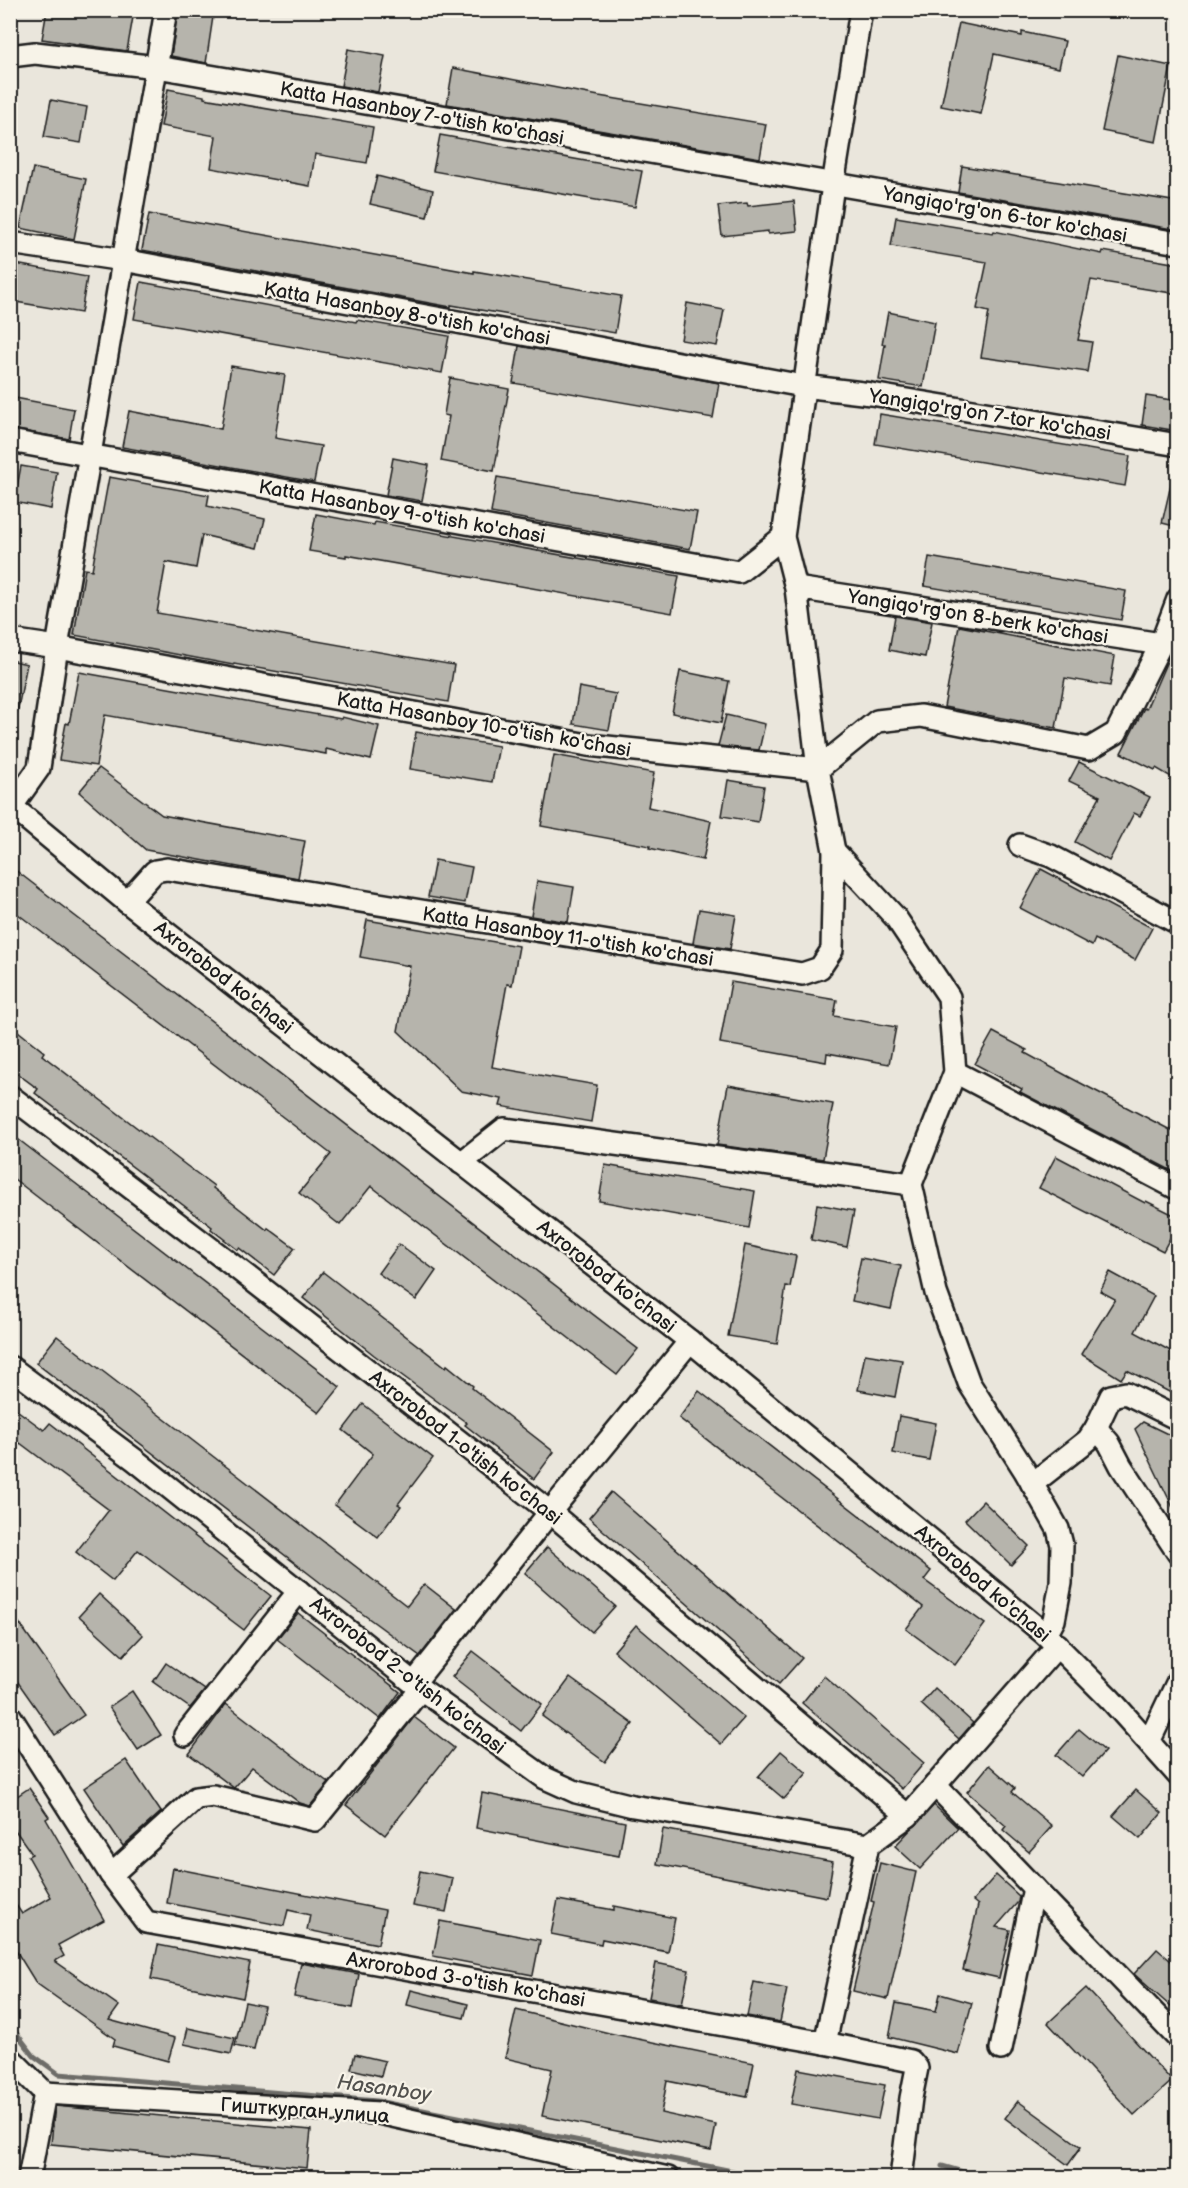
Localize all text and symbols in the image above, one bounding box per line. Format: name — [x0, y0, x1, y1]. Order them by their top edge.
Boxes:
street label: Katta Hasanboy 7-o'tish ko'chasi — [278, 77, 566, 151]
street label: Yangiqo'rg'on 6-tor ko'chasi — [880, 181, 1129, 248]
street label: Katta Hasanboy 8-o'tish ko'chasi — [262, 277, 552, 351]
street label: Yangiqo'rg'on 7-tor ko'chasi — [866, 384, 1113, 446]
street label: Katta Hasanboy 9-o'tish ko'chasi — [257, 475, 547, 549]
street label: Yangiqo'rg'on 8-berk ko'chasi — [845, 584, 1110, 649]
street label: Katta Hasanboy 10-o'tish ko'chasi — [335, 687, 633, 763]
street label: Katta Hasanboy 11-o'tish ko'chasi — [421, 902, 715, 972]
street label: Axrorobod ko'chasi — [149, 916, 298, 1039]
street label: Axrorobod ko'chasi — [532, 1215, 681, 1338]
street label: Axrorobod 1-o'tish ko'chasi — [364, 1365, 566, 1530]
street label: Axrorobod ko'chasi — [910, 1520, 1055, 1648]
street label: Axrorobod 2-o'tish ko'chasi — [305, 1592, 510, 1760]
street label: Axrorobod 3-o'tish ko'chasi — [345, 1947, 587, 2013]
water label: Hasanboy — [335, 2070, 433, 2108]
street label: Гишткурган улица — [220, 2093, 390, 2129]

